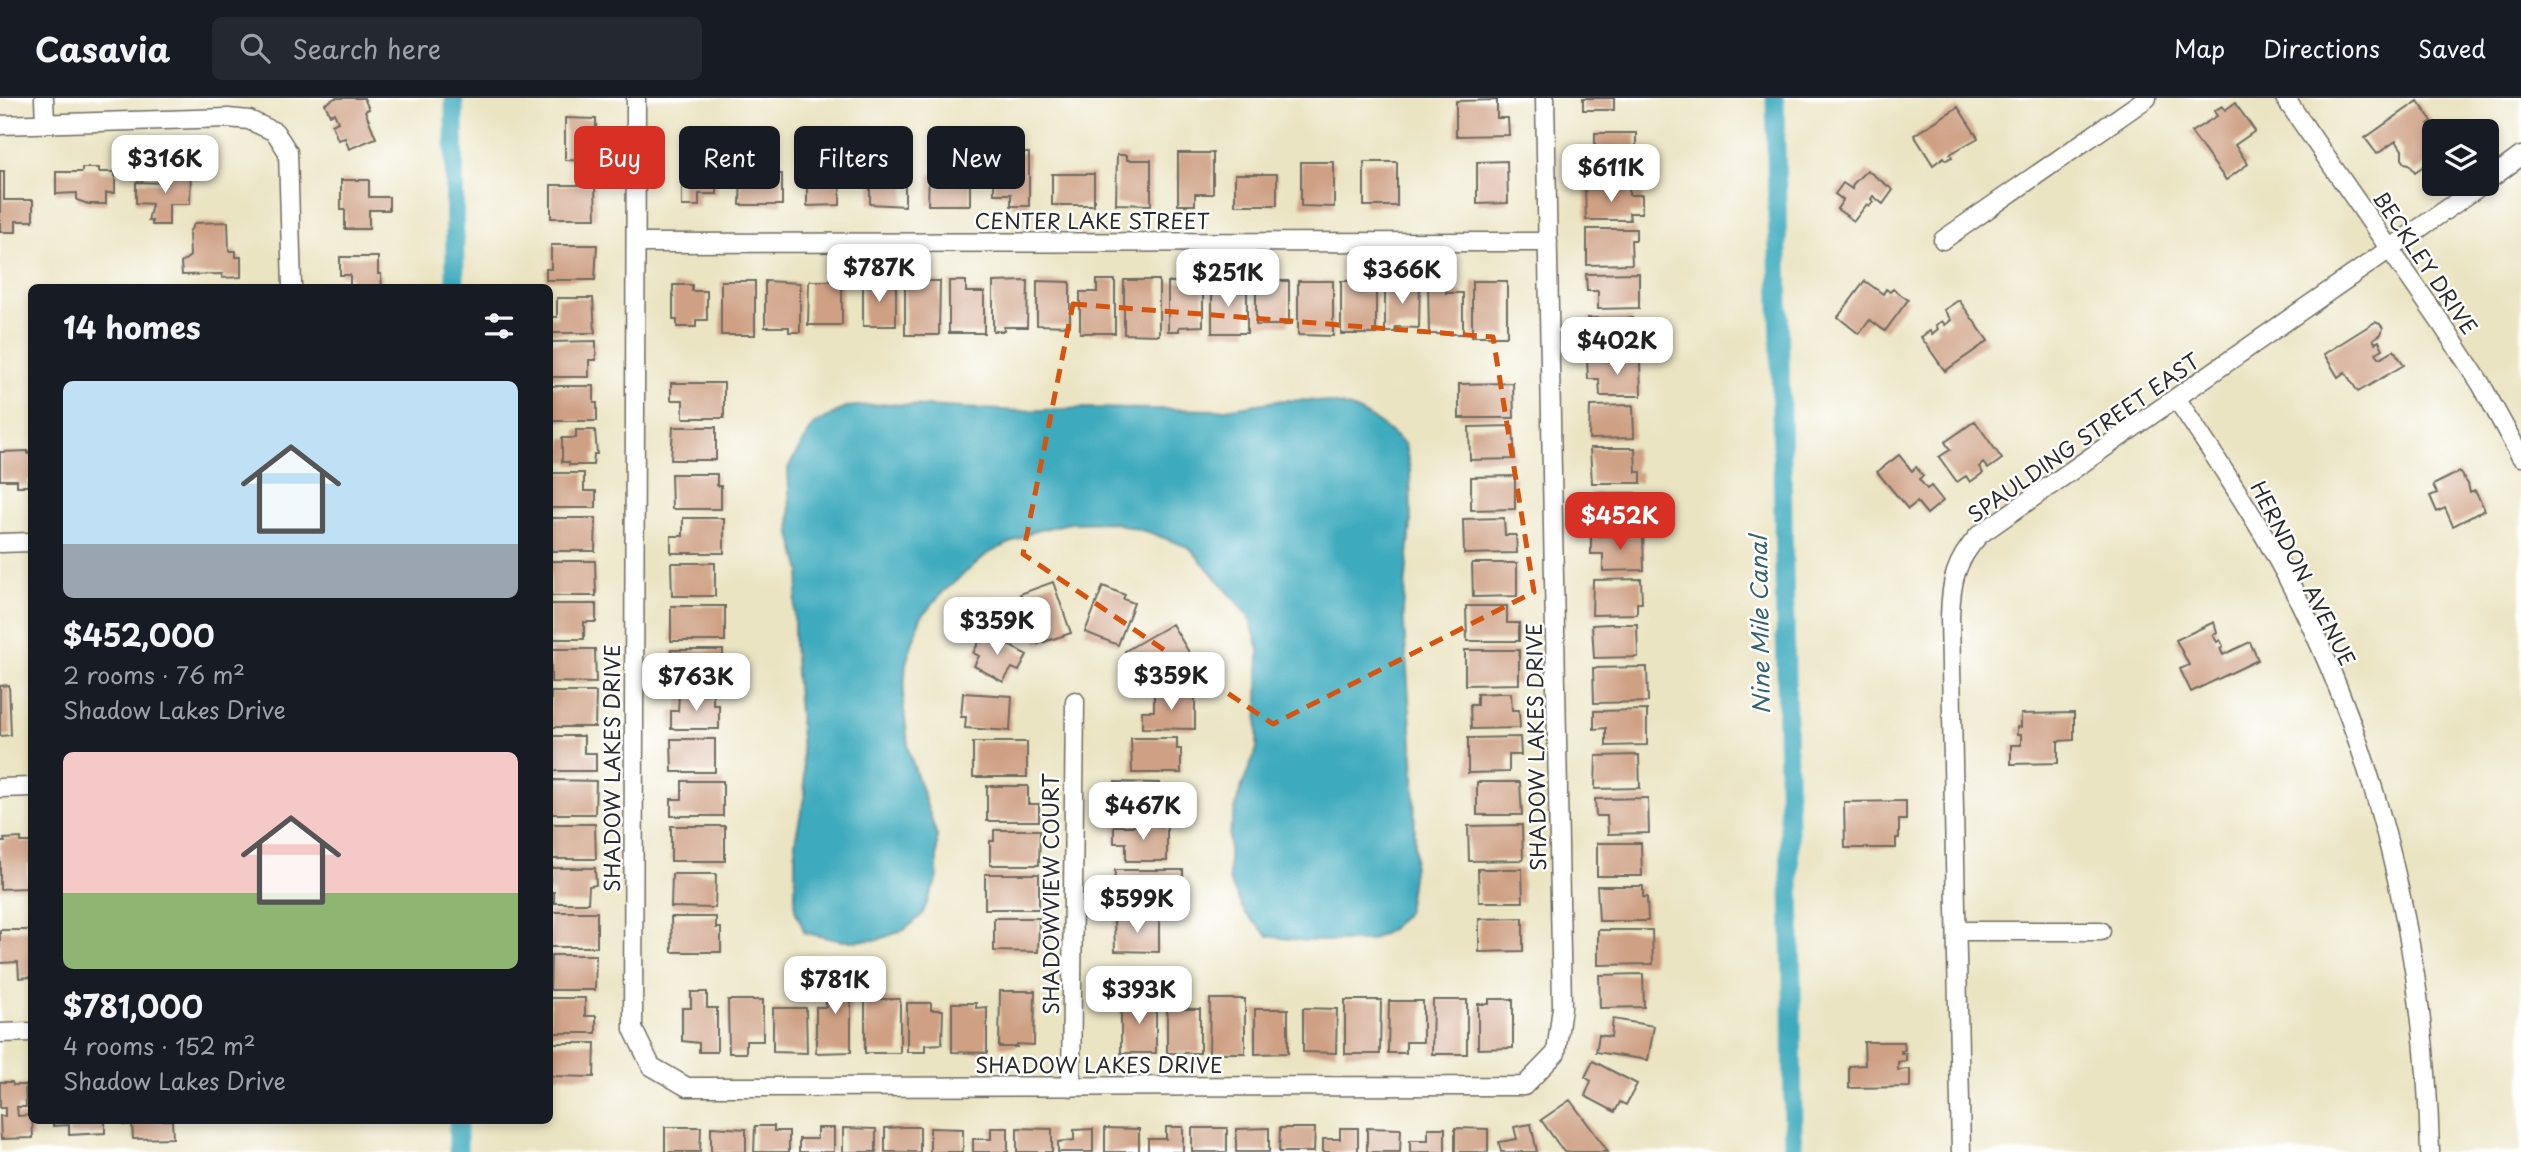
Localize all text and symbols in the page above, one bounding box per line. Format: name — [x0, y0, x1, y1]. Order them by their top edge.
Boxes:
search box — [212, 17, 702, 80]
text: Casavia — [35, 23, 170, 73]
icon: search — [236, 29, 274, 67]
text: Search here — [292, 29, 441, 68]
text: Map — [2174, 30, 2225, 66]
text: Directions — [2263, 30, 2380, 66]
text: Saved — [2418, 30, 2486, 66]
map controls — [2422, 119, 2499, 196]
button: layers — [2422, 119, 2499, 196]
chip: Buy — [574, 126, 665, 189]
chip: Rent — [679, 126, 780, 189]
chip: Filters — [794, 126, 913, 189]
chip: New — [927, 126, 1025, 189]
pin: $316K — [116, 136, 214, 195]
text: $316K — [128, 140, 202, 175]
pin: $611K — [1562, 144, 1660, 204]
text: $611K — [1578, 149, 1644, 184]
street label: BECKLEY DRIVE — [2366, 184, 2486, 340]
street label: CENTER LAKE STREET — [975, 204, 1210, 236]
pin: $787K — [830, 244, 928, 304]
pin: $366K — [1353, 246, 1451, 306]
text: $787K — [843, 249, 915, 284]
pin: $251K — [1179, 250, 1277, 309]
text: $366K — [1363, 251, 1441, 286]
text: $251K — [1192, 254, 1264, 289]
text: 14 homes — [63, 304, 201, 349]
icon: filters — [480, 307, 518, 345]
pin: $402K — [1568, 317, 1666, 377]
text: $402K — [1577, 322, 1657, 357]
street label: SPAULDING STREET EAST — [1960, 344, 2206, 530]
icon: home — [228, 426, 354, 552]
street label: HERNDON AVENUE — [2243, 475, 2365, 671]
pin: $452K — [1571, 492, 1669, 552]
text: $452K — [1581, 497, 1659, 532]
water label: Nine Mile Canal — [1740, 532, 1778, 714]
pin: $359K — [948, 598, 1046, 657]
text: $359K — [960, 602, 1034, 637]
text: $452,000 — [63, 612, 215, 657]
street label: SHADOW LAKES DRIVE — [1517, 623, 1553, 871]
street label: SHADOW LAKES DRIVE — [595, 644, 627, 892]
pin: $359K — [1122, 652, 1220, 712]
pin: $763K — [647, 654, 745, 713]
text: 2 rooms · 76 m² — [63, 657, 245, 692]
text: $359K — [1134, 657, 1208, 692]
text: $763K — [658, 658, 734, 693]
text: Shadow Lakes Drive — [63, 692, 286, 727]
street label: SHADOWVIEW COURT — [1034, 772, 1066, 1015]
pin: $467K — [1094, 782, 1192, 842]
text: $467K — [1105, 787, 1181, 822]
icon: home — [228, 797, 354, 923]
pin: $599K — [1088, 876, 1186, 935]
text: $599K — [1100, 880, 1174, 915]
pin: $781K — [786, 956, 884, 1016]
text: $781K — [800, 961, 870, 996]
pin: $393K — [1090, 967, 1188, 1026]
text: $393K — [1102, 971, 1176, 1006]
text: $781,000 — [63, 983, 203, 1028]
text: 4 rooms · 152 m² — [63, 1028, 256, 1063]
street label: SHADOW LAKES DRIVE — [975, 1048, 1223, 1080]
text: Shadow Lakes Drive — [63, 1063, 286, 1098]

